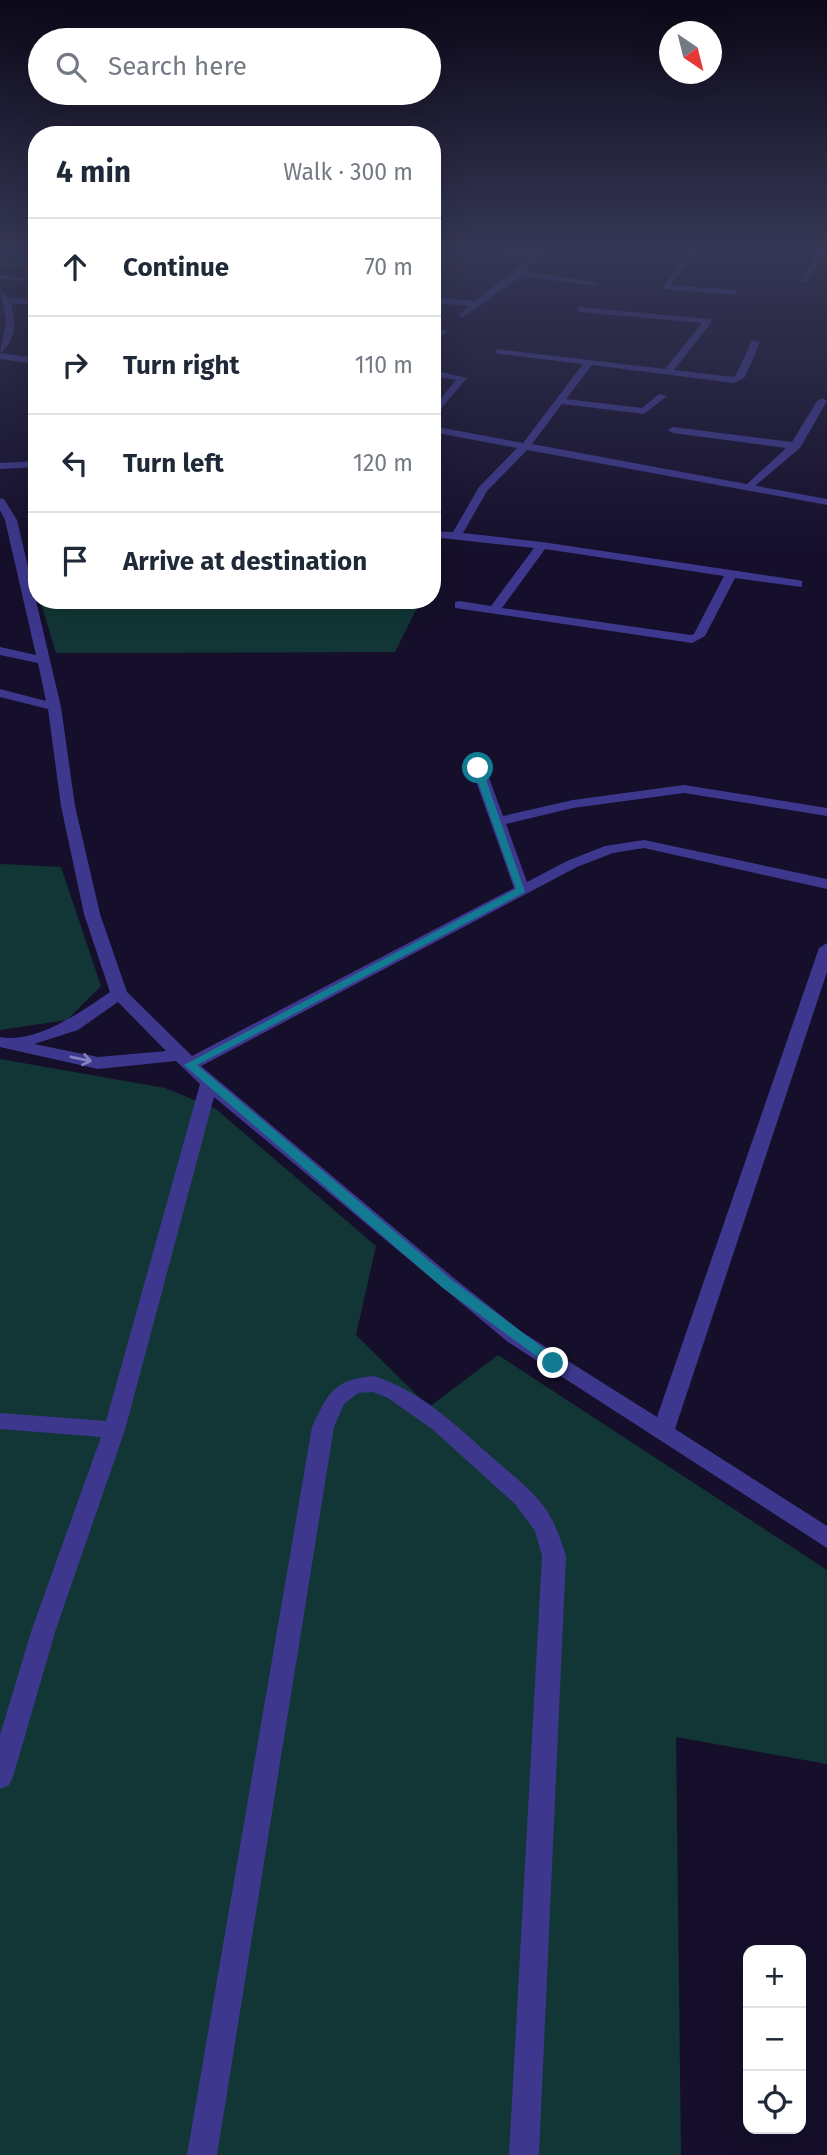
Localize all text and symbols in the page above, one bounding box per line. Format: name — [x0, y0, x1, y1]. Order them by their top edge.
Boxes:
north arrow — [659, 21, 722, 84]
search box — [28, 28, 441, 105]
icon: search — [52, 48, 90, 86]
text: Search here — [108, 51, 247, 82]
text: 4 min — [56, 154, 131, 190]
text: Walk · 300 m — [283, 158, 413, 186]
icon: ahead — [56, 248, 94, 286]
text: Continue — [123, 252, 229, 283]
text: 70 m — [364, 253, 413, 281]
icon: right — [56, 346, 94, 384]
text: Turn right — [123, 350, 240, 381]
text: 110 m — [355, 351, 413, 379]
icon: left — [56, 444, 94, 482]
text: Turn left — [123, 448, 224, 479]
text: 120 m — [353, 449, 413, 477]
icon: arrive — [56, 542, 94, 580]
text: Arrive at destination — [123, 546, 367, 577]
route start — [462, 752, 493, 783]
one-way arrow — [69, 1053, 92, 1066]
route end — [537, 1347, 568, 1378]
map controls — [743, 1945, 806, 2134]
button: + — [743, 1945, 806, 2008]
button: − — [743, 2008, 806, 2071]
button: locate — [743, 2071, 806, 2134]

